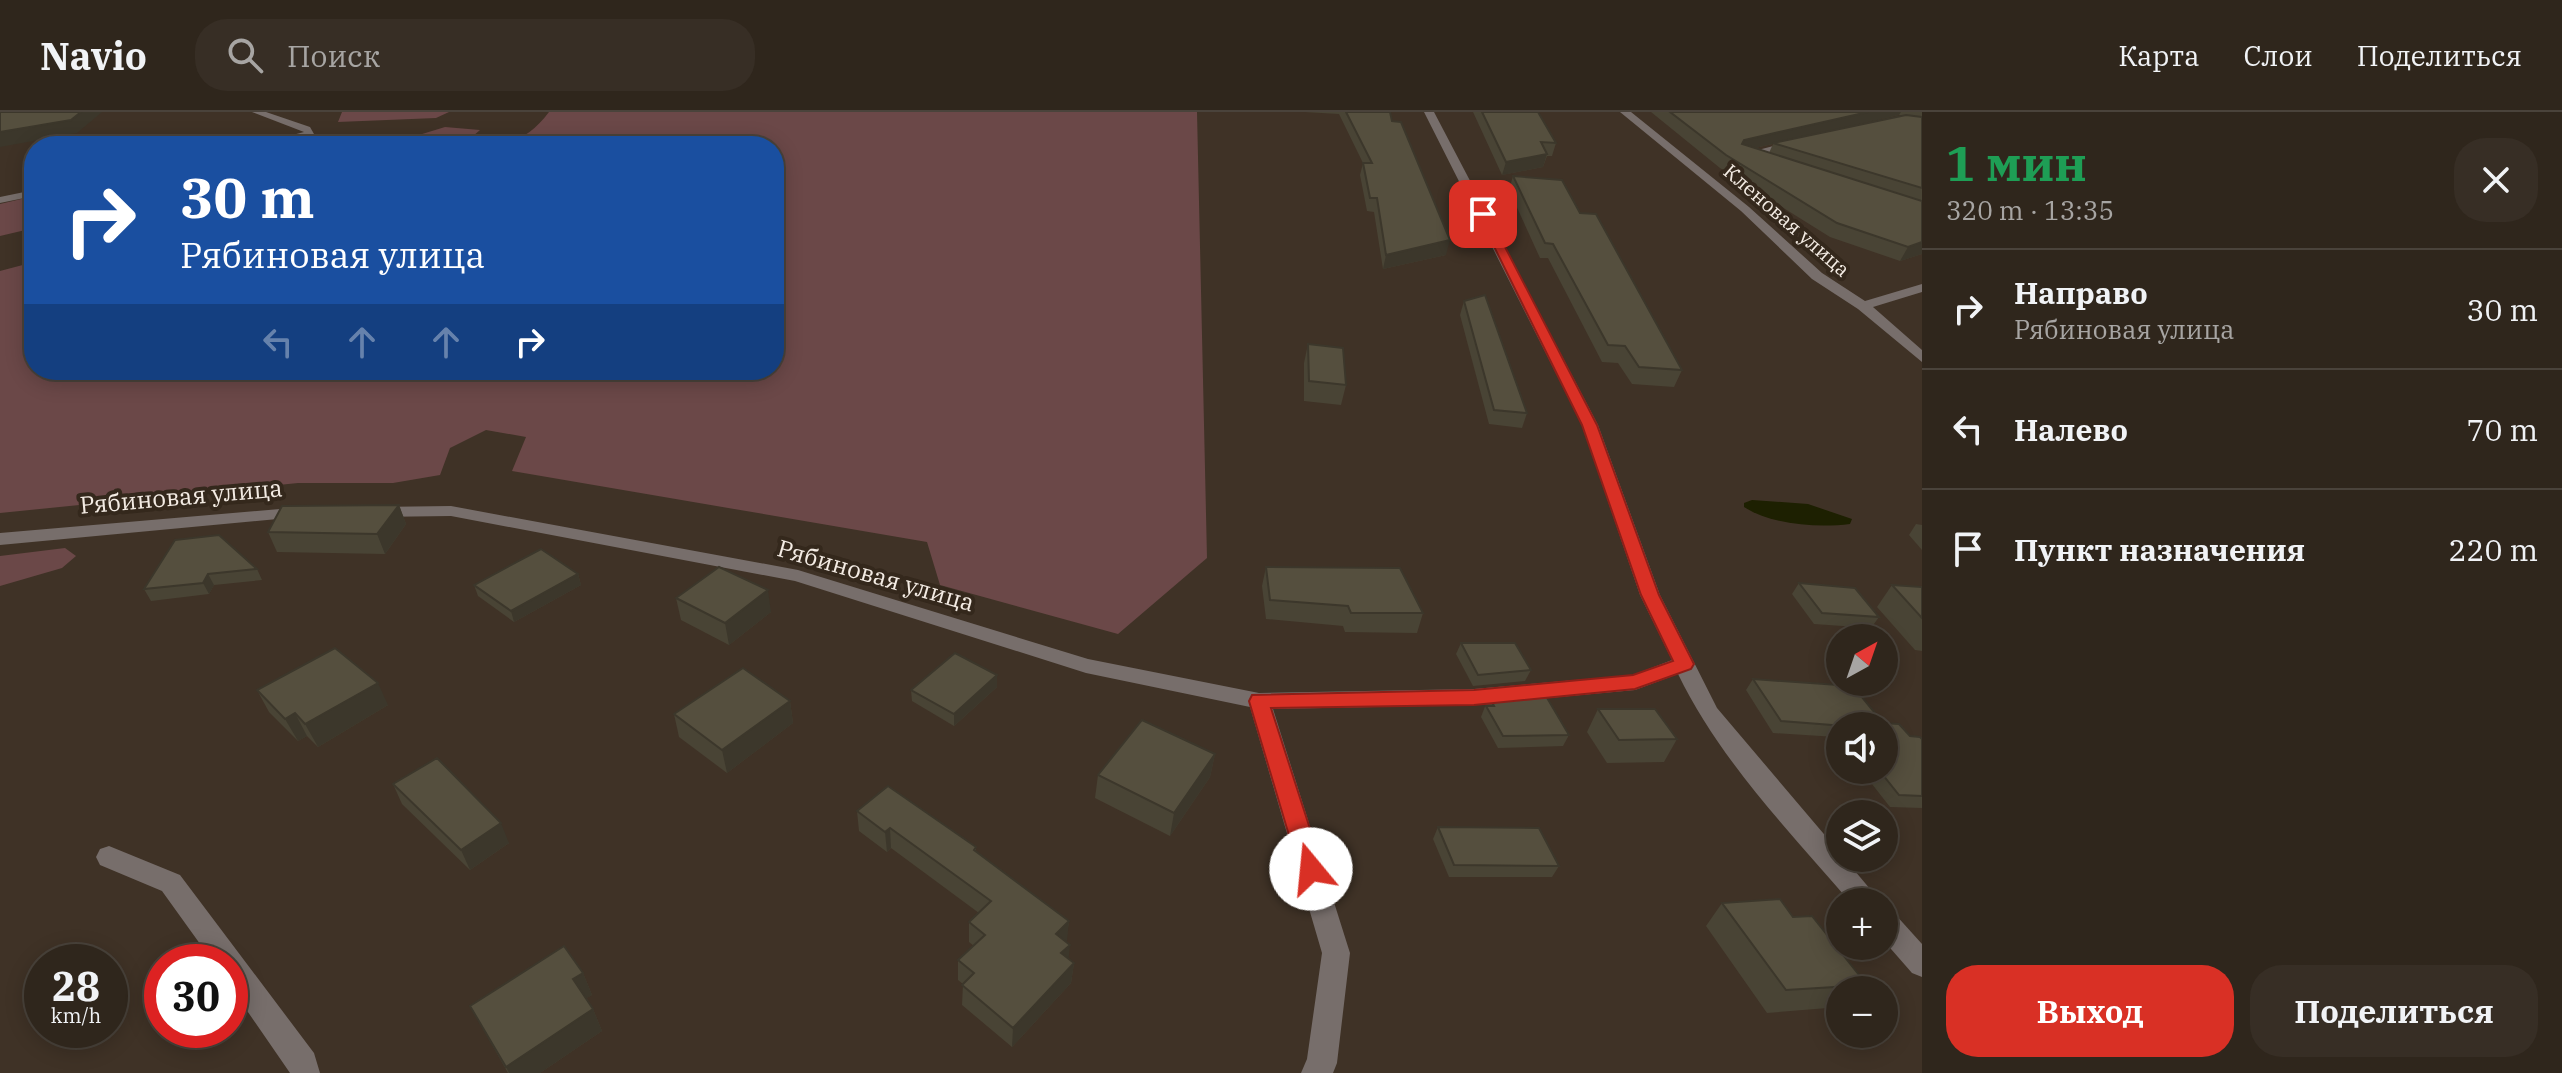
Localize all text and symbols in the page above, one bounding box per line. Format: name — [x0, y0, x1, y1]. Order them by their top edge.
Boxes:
search box — [195, 19, 755, 91]
text: Navio — [40, 31, 147, 80]
icon: search — [223, 33, 267, 77]
text: Поиск — [287, 36, 380, 75]
text: Карта — [2118, 37, 2199, 74]
text: Слои — [2243, 37, 2313, 74]
text: Поделиться — [2357, 37, 2522, 74]
text: 1 мин — [1946, 132, 2087, 194]
button: close — [2454, 138, 2538, 222]
street label: Кленовая улица — [1718, 158, 1856, 282]
text: 30 m — [180, 161, 315, 233]
icon: right — [48, 168, 152, 272]
pin — [1449, 180, 1517, 248]
icon: arrive — [1461, 192, 1505, 236]
text: 320 m · 13:35 — [1946, 193, 2114, 227]
text: Рябиновая улица — [180, 231, 485, 278]
text: Направо — [2014, 273, 2148, 312]
icon: right — [1946, 287, 1990, 331]
text: 30 m — [2466, 290, 2538, 329]
text: Рябиновая улица — [2014, 312, 2234, 346]
icon: left — [256, 320, 300, 364]
icon: ahead — [340, 320, 384, 364]
icon: ahead — [424, 320, 468, 364]
icon: right — [508, 320, 552, 364]
icon: left — [1946, 407, 1990, 451]
text: Налево — [2014, 410, 2128, 449]
text: 70 m — [2466, 410, 2538, 449]
street label: Рябиновая улица — [78, 471, 284, 521]
icon: arrive — [1946, 527, 1990, 571]
text: Пункт назначения — [2014, 530, 2305, 569]
text: 220 m — [2448, 530, 2538, 569]
street label: Рябиновая улица — [774, 532, 978, 618]
north arrow — [1826, 624, 1898, 696]
map controls — [1826, 624, 1898, 1048]
button: sound — [1826, 712, 1898, 784]
button: layers — [1826, 800, 1898, 872]
position arrow — [1269, 827, 1353, 911]
button: + — [1826, 888, 1898, 960]
speed limit sign: 30 — [144, 944, 248, 1048]
text: 28 — [52, 960, 100, 1012]
button: Выход — [1946, 965, 2234, 1057]
button: Поделиться — [2250, 965, 2538, 1057]
button: − — [1826, 976, 1898, 1048]
text: km/h — [51, 1002, 101, 1029]

